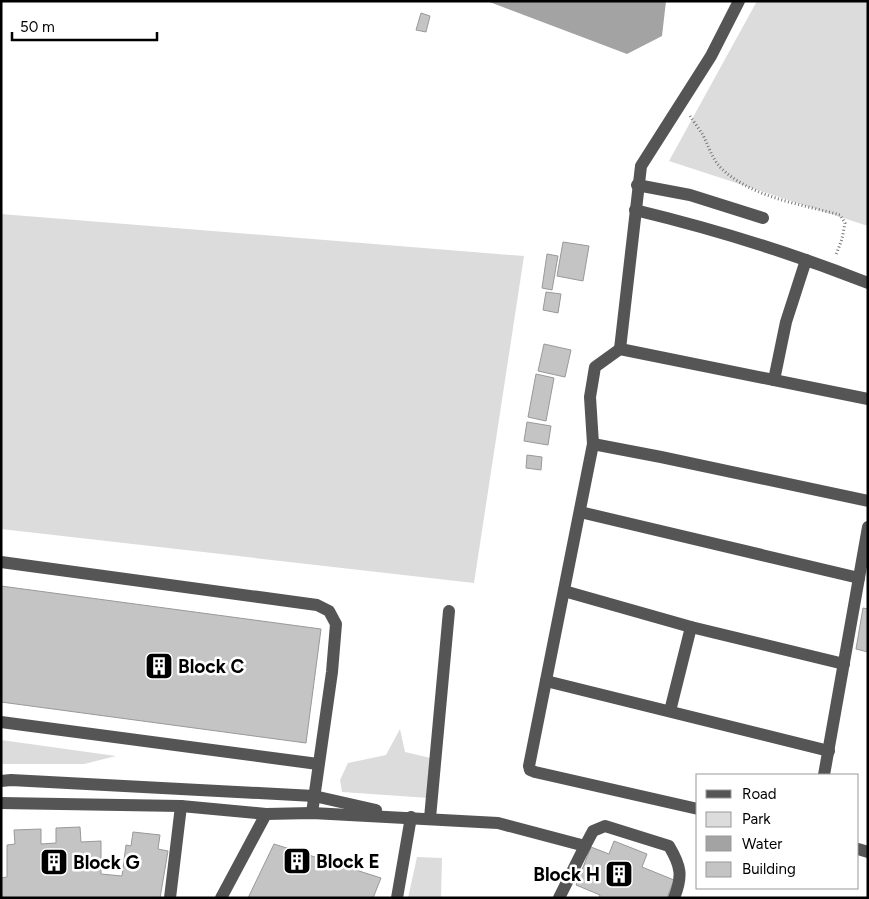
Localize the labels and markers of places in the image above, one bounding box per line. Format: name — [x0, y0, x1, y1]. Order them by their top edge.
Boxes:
building icon: Block C — [144, 651, 174, 681]
place label: Block C — [178, 655, 244, 678]
building icon: Block E — [282, 846, 312, 876]
building icon: Block G — [39, 847, 69, 877]
place label: Block E — [316, 850, 380, 873]
place label: Block G — [73, 851, 140, 874]
building icon: Block H — [604, 859, 634, 889]
place label: Block H — [533, 863, 600, 886]

